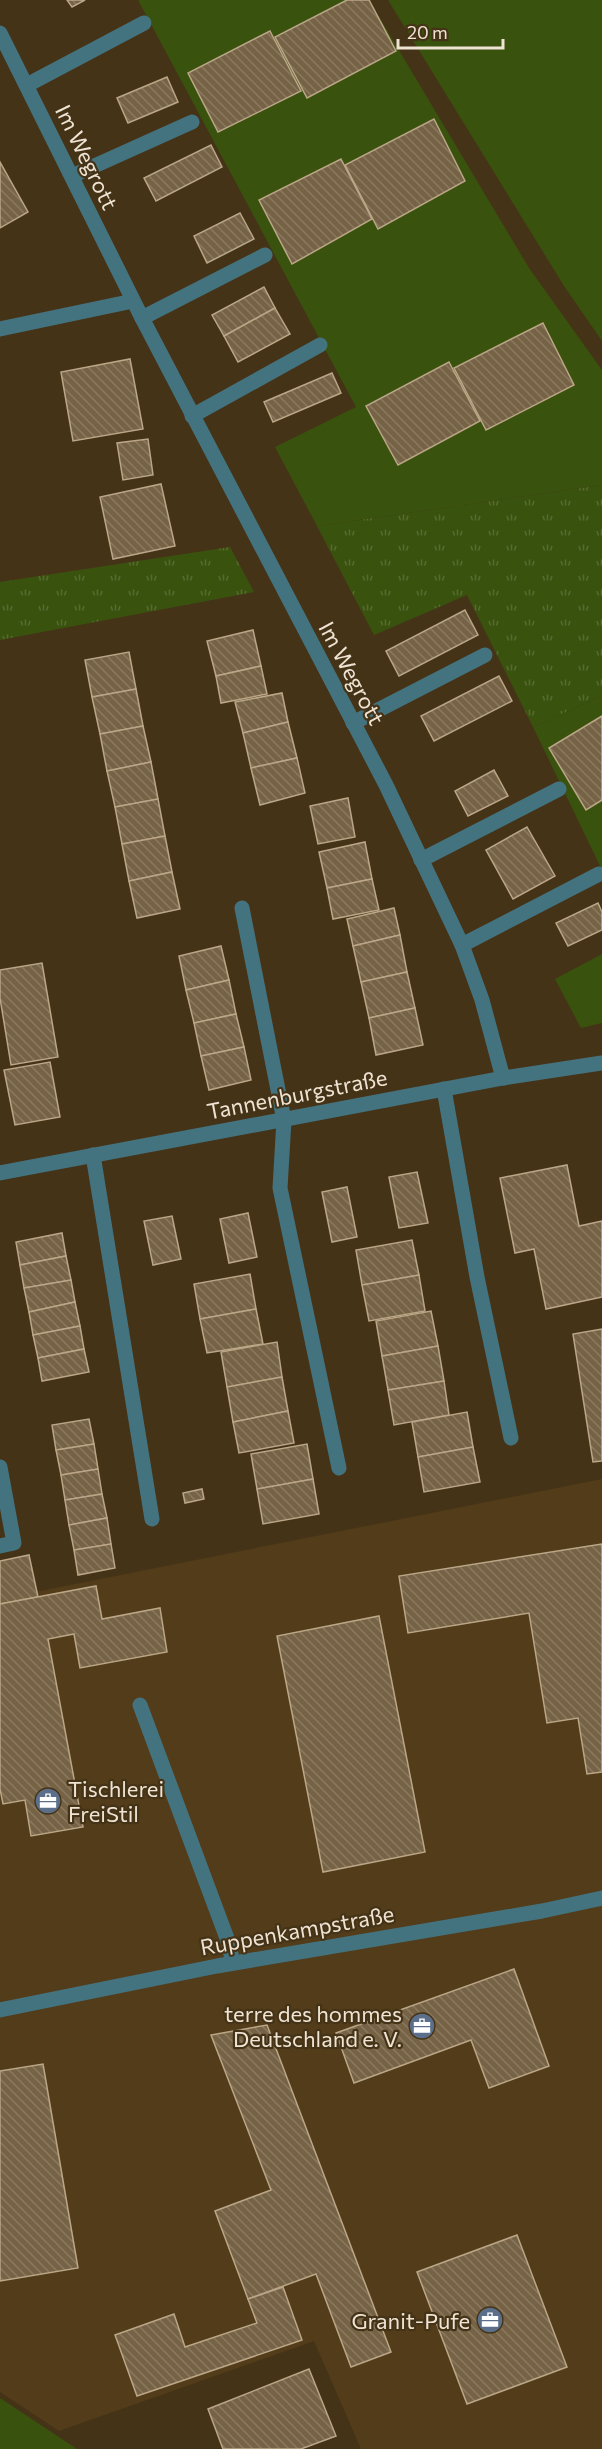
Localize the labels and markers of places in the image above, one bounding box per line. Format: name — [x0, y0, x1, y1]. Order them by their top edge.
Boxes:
place label: Tischlerei FreiStil — [68, 1775, 164, 1827]
office icon: Tischlerei FreiStil — [33, 1786, 63, 1816]
place label: terre des hommes Deutschland e. V. — [224, 2000, 402, 2052]
office icon: terre des hommes Deutschland e. V. — [407, 2011, 437, 2041]
office icon: Granit-Pufe — [475, 2305, 505, 2335]
place label: Granit-Pufe — [351, 2307, 470, 2334]

